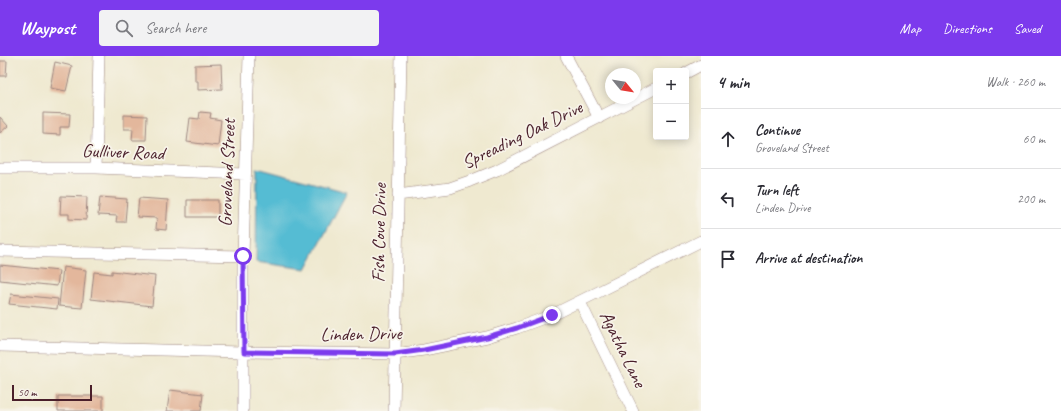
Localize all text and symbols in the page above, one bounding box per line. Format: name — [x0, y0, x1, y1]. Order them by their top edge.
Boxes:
search box — [99, 10, 379, 46]
text: Waypost — [20, 16, 75, 40]
icon: search — [113, 17, 135, 39]
text: Search here — [145, 19, 206, 38]
text: Map — [900, 20, 921, 37]
text: Directions — [943, 20, 992, 37]
text: Saved — [1014, 20, 1041, 37]
north arrow — [605, 68, 641, 104]
map controls — [653, 68, 689, 140]
button: + — [653, 68, 689, 104]
text: 4 min — [717, 72, 750, 93]
text: Walk · 260 m — [986, 74, 1045, 90]
street label: Spreading Oak Drive — [458, 95, 588, 175]
button: − — [653, 104, 689, 140]
street label: Groveland Street — [213, 117, 241, 227]
text: Continue — [755, 121, 800, 140]
icon: ahead — [717, 128, 739, 150]
text: 60 m — [1023, 131, 1045, 147]
street label: Gulliver Road — [82, 139, 168, 166]
text: Groveland Street — [755, 140, 829, 156]
text: Turn left — [755, 181, 798, 200]
street label: Fish Cove Drive — [366, 182, 392, 283]
icon: left — [717, 188, 739, 210]
text: 200 m — [1017, 191, 1045, 207]
text: Linden Drive — [755, 200, 811, 216]
route start — [234, 247, 252, 265]
icon: arrive — [717, 248, 739, 270]
text: Arrive at destination — [755, 249, 862, 268]
route end — [543, 306, 561, 324]
street label: Agatha Lane — [594, 307, 653, 393]
street label: Linden Drive — [320, 321, 404, 347]
scale bar — [12, 383, 92, 402]
text: 50 m — [18, 385, 37, 399]

